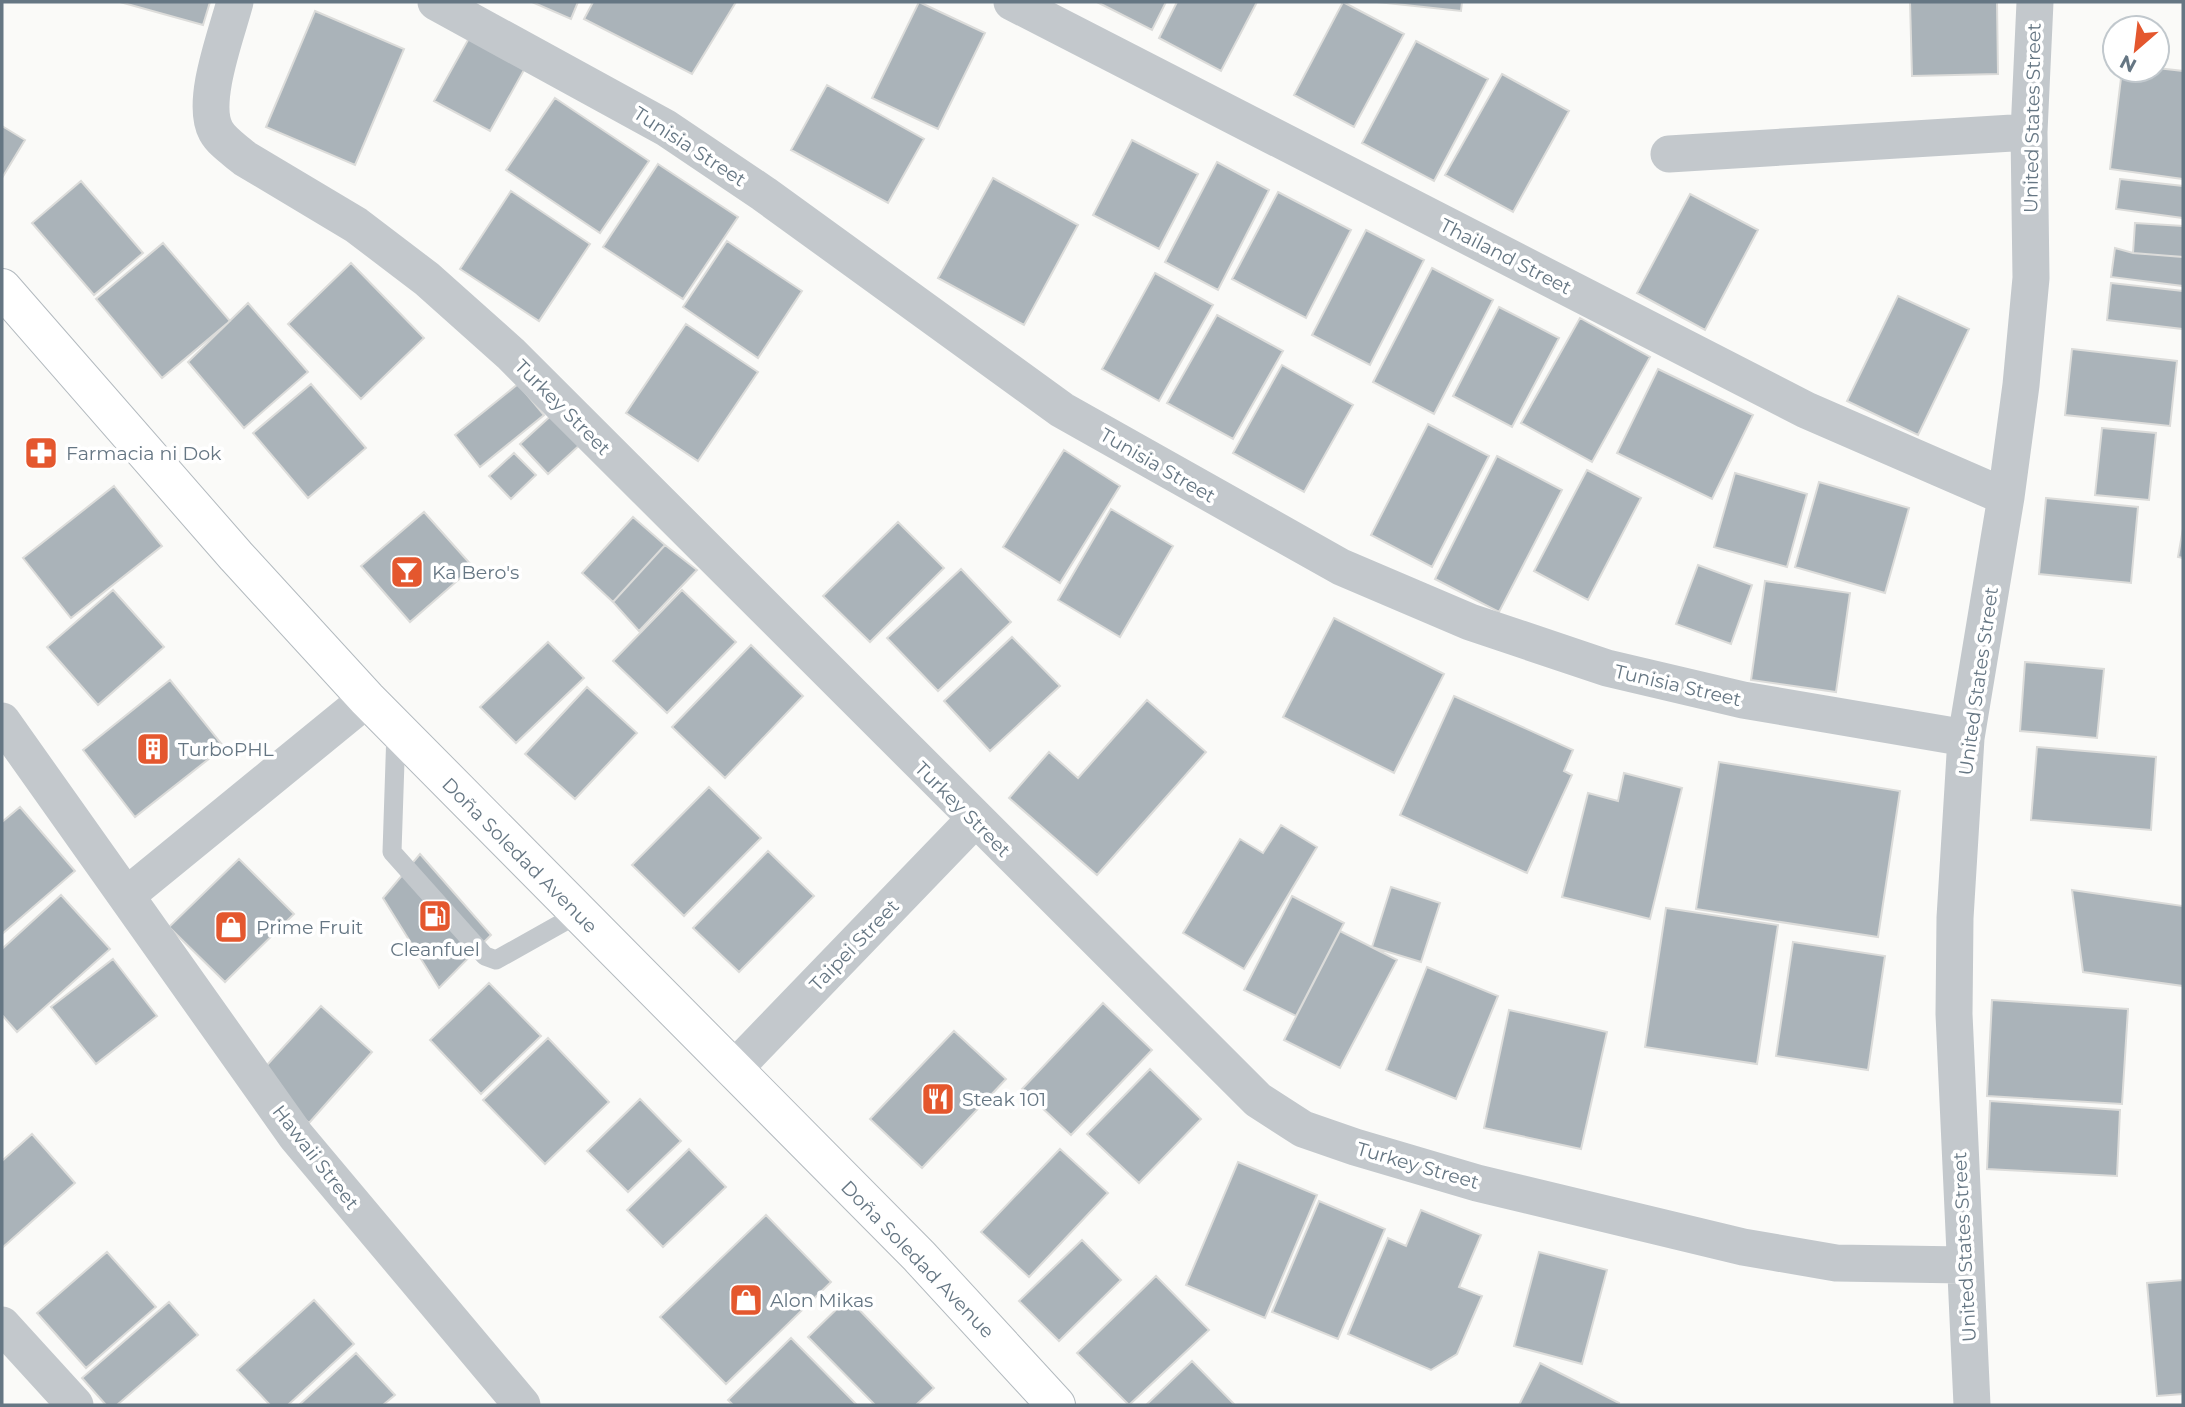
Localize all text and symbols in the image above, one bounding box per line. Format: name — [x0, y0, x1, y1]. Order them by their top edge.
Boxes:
north arrow — [2101, 14, 2171, 84]
street label: United States Street — [2019, 22, 2046, 213]
text: N — [2116, 50, 2140, 77]
street label: Tunisia Street — [629, 102, 750, 191]
street label: Thailand Street — [1436, 213, 1576, 300]
street label: Turkey Street — [510, 355, 615, 460]
street label: Tunisia Street — [1096, 423, 1220, 508]
pharmacy icon: Farmacia ni Dok — [22, 434, 60, 472]
place label: Farmacia ni Dok — [66, 442, 222, 465]
bar icon: Ka Bero's — [388, 553, 426, 591]
place label: Ka Bero's — [432, 561, 519, 584]
street label: United States Street — [1954, 585, 2003, 777]
street label: Tunisia Street — [1612, 660, 1744, 711]
building icon: TurboPHL — [134, 730, 172, 768]
place label: TurboPHL — [178, 738, 275, 761]
street label: Turkey Street — [910, 757, 1015, 862]
street label: Doña Soledad Avenue — [437, 773, 602, 938]
street label: Taipei Street — [805, 895, 904, 996]
fuel station icon: Cleanfuel — [416, 897, 454, 935]
shop icon: Prime Fruit — [212, 908, 250, 946]
place label: Prime Fruit — [256, 916, 364, 939]
place label: Cleanfuel — [390, 938, 480, 961]
restaurant icon: Steak 101 — [919, 1080, 957, 1118]
place label: Steak 101 — [962, 1088, 1046, 1111]
street label: Hawaii Street — [268, 1100, 364, 1215]
street label: Turkey Street — [1354, 1137, 1482, 1194]
street label: United States Street — [1948, 1151, 1981, 1343]
street label: Doña Soledad Avenue — [836, 1176, 999, 1343]
shop icon: Alon Mikas — [727, 1281, 765, 1319]
place label: Alon Mikas — [770, 1289, 873, 1312]

